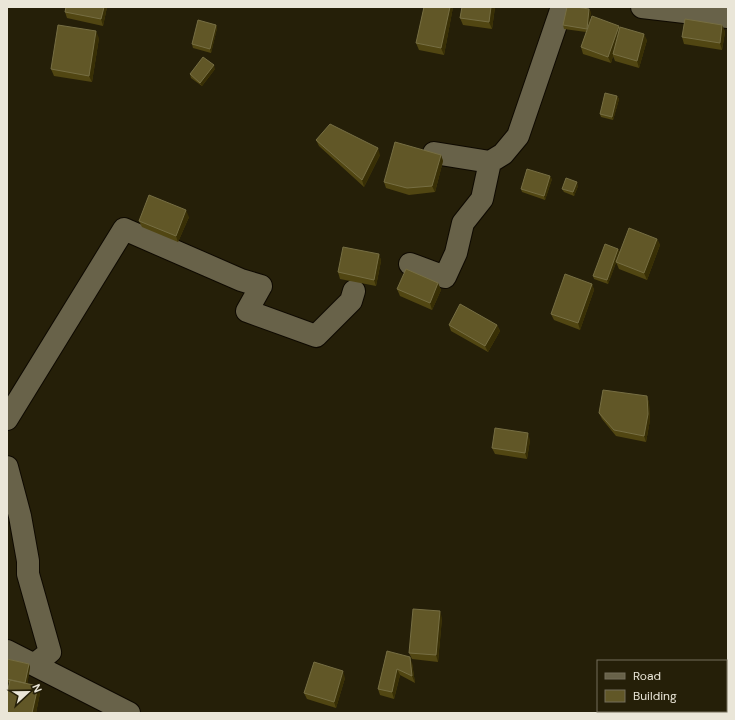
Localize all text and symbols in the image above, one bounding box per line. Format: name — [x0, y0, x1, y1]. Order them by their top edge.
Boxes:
legend — [597, 660, 727, 712]
text: Road — [633, 668, 661, 684]
north arrow — [8, 672, 48, 712]
text: N — [29, 682, 45, 695]
text: Building — [633, 688, 677, 704]

